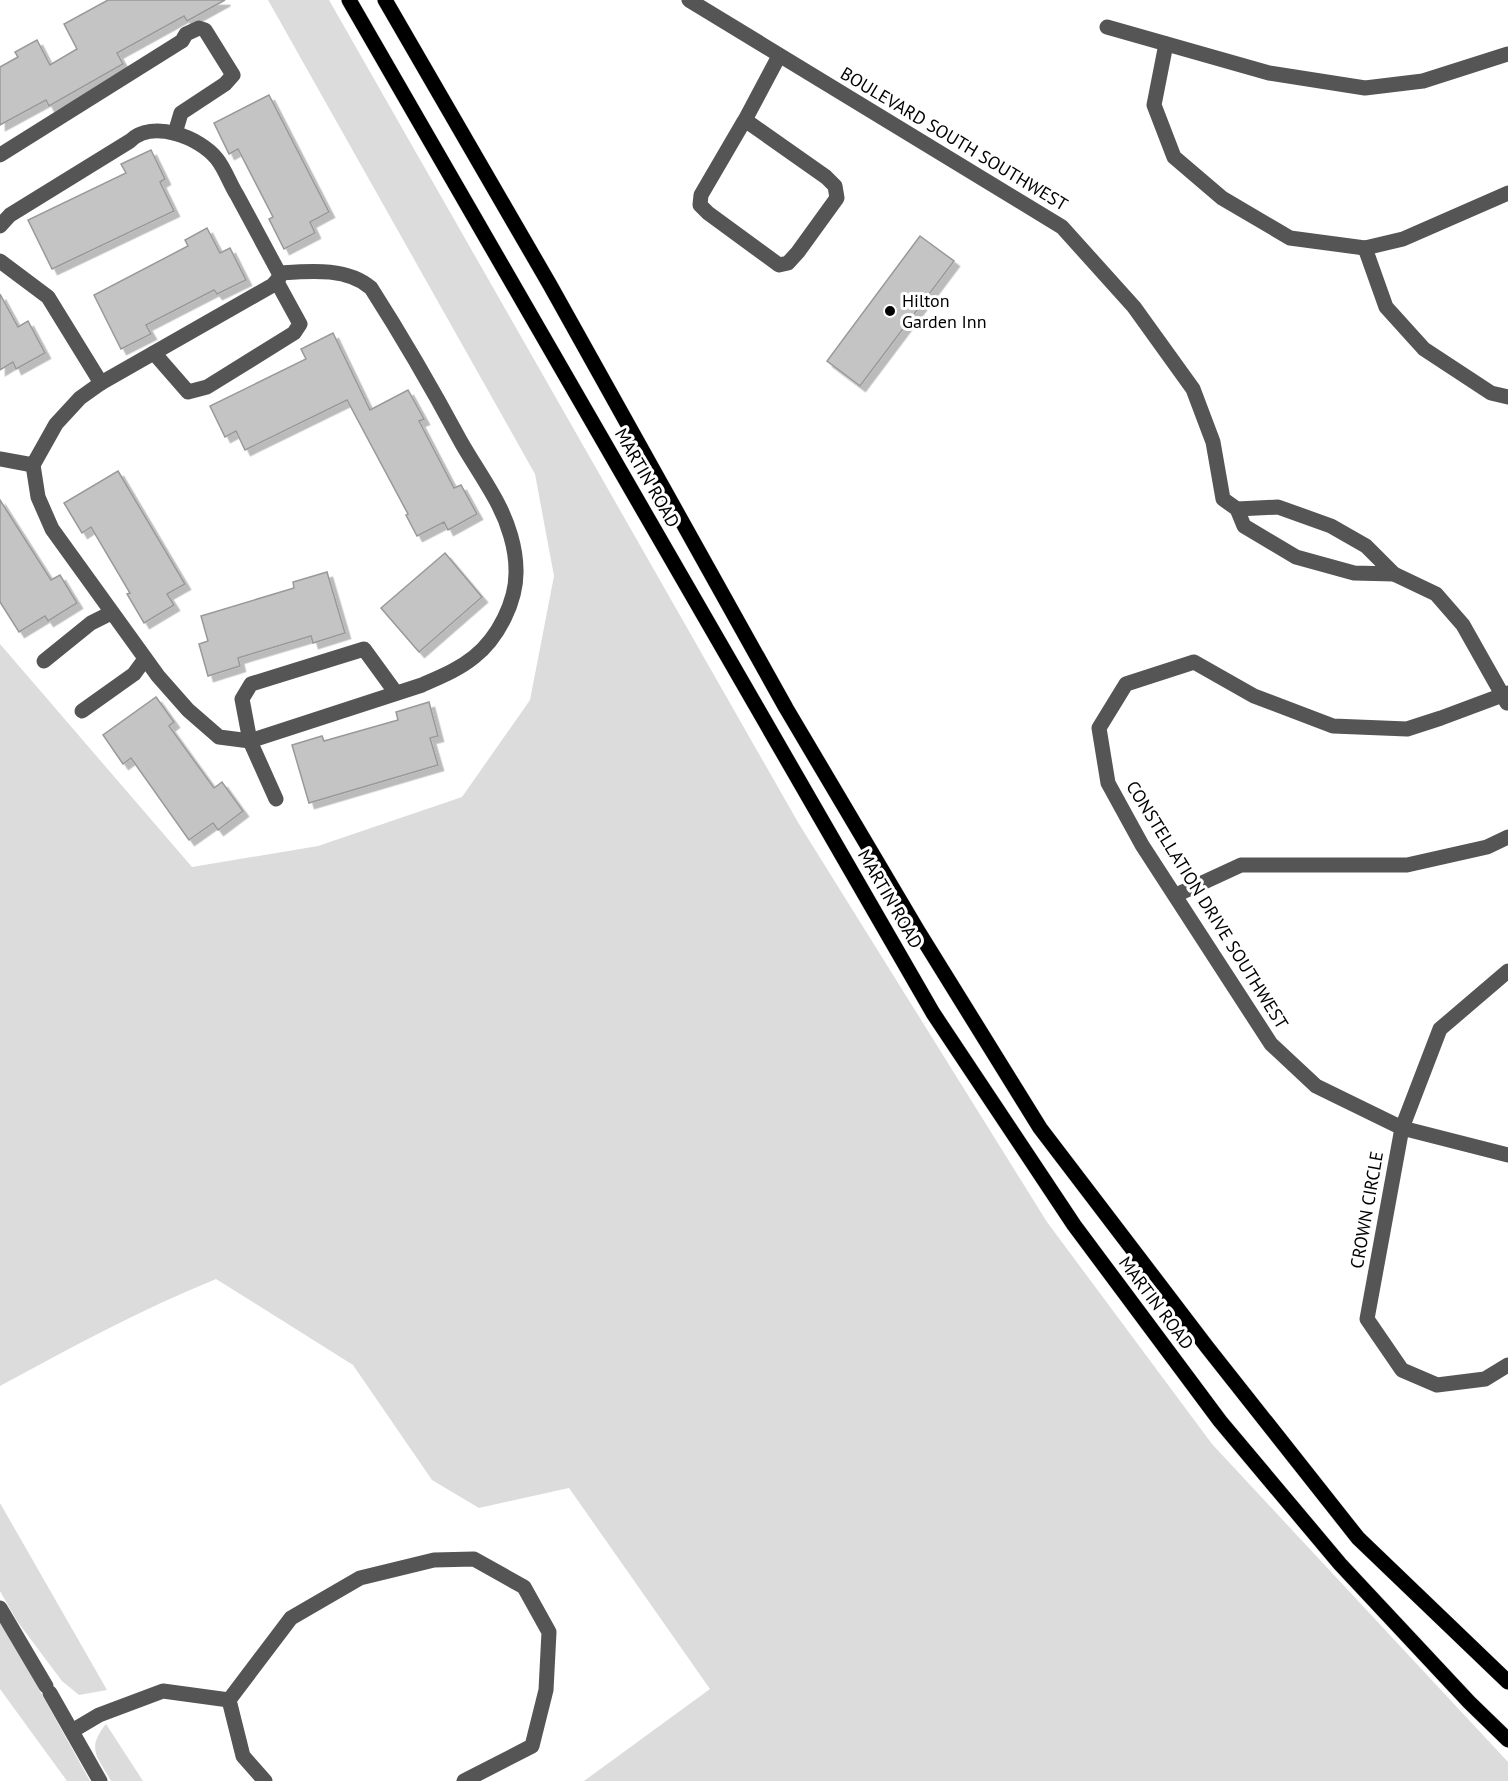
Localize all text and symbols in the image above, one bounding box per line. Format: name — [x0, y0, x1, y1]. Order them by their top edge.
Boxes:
street label: BOULEVARD SOUTH SOUTHWEST — [836, 61, 1072, 216]
place label: Hilton Garden Inn — [902, 289, 986, 333]
marker: Hilton Garden Inn — [883, 304, 897, 318]
street label: MARTIN ROAD — [610, 424, 685, 531]
street label: CONSTELLATION DRIVE SOUTHWEST — [1121, 776, 1294, 1033]
street label: MARTIN ROAD — [853, 845, 928, 952]
street label: CROWN CIRCLE — [1345, 1149, 1388, 1270]
street label: MARTIN ROAD — [1114, 1252, 1199, 1354]

